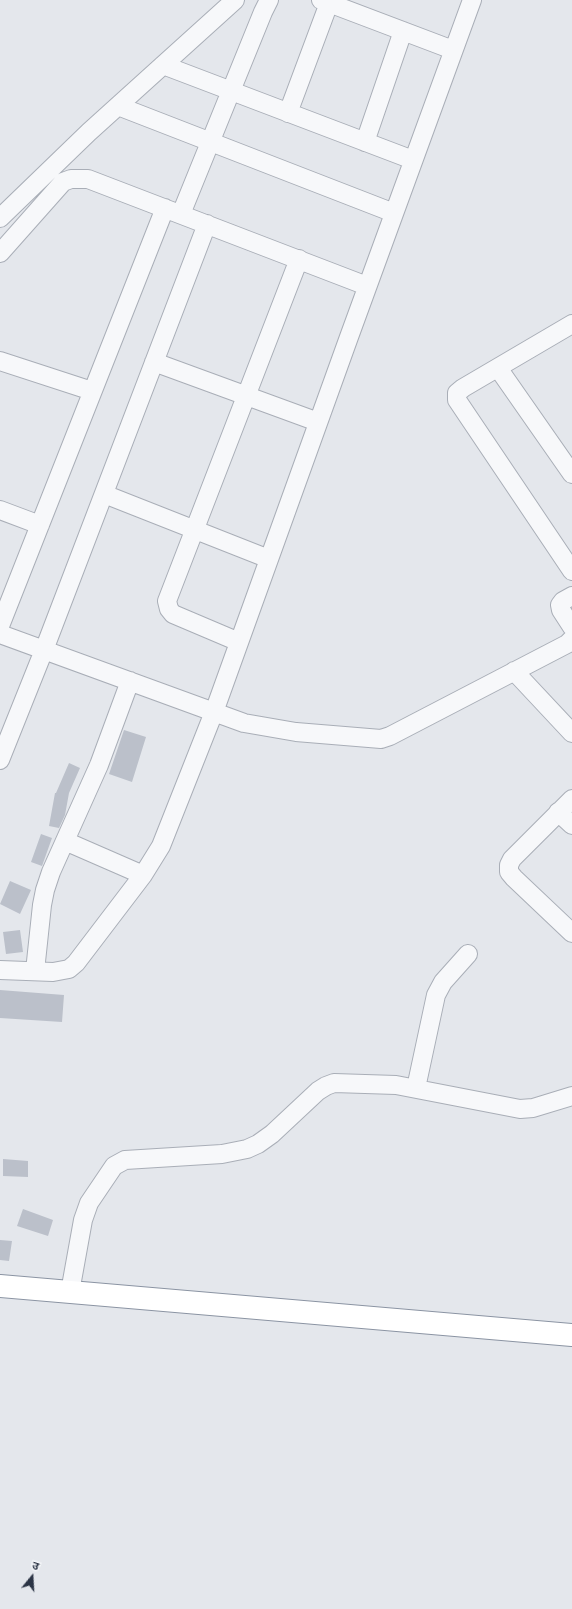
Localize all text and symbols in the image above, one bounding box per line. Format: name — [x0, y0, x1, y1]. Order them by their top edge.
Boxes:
north arrow — [12, 1557, 52, 1597]
text: उ — [30, 1558, 41, 1573]

